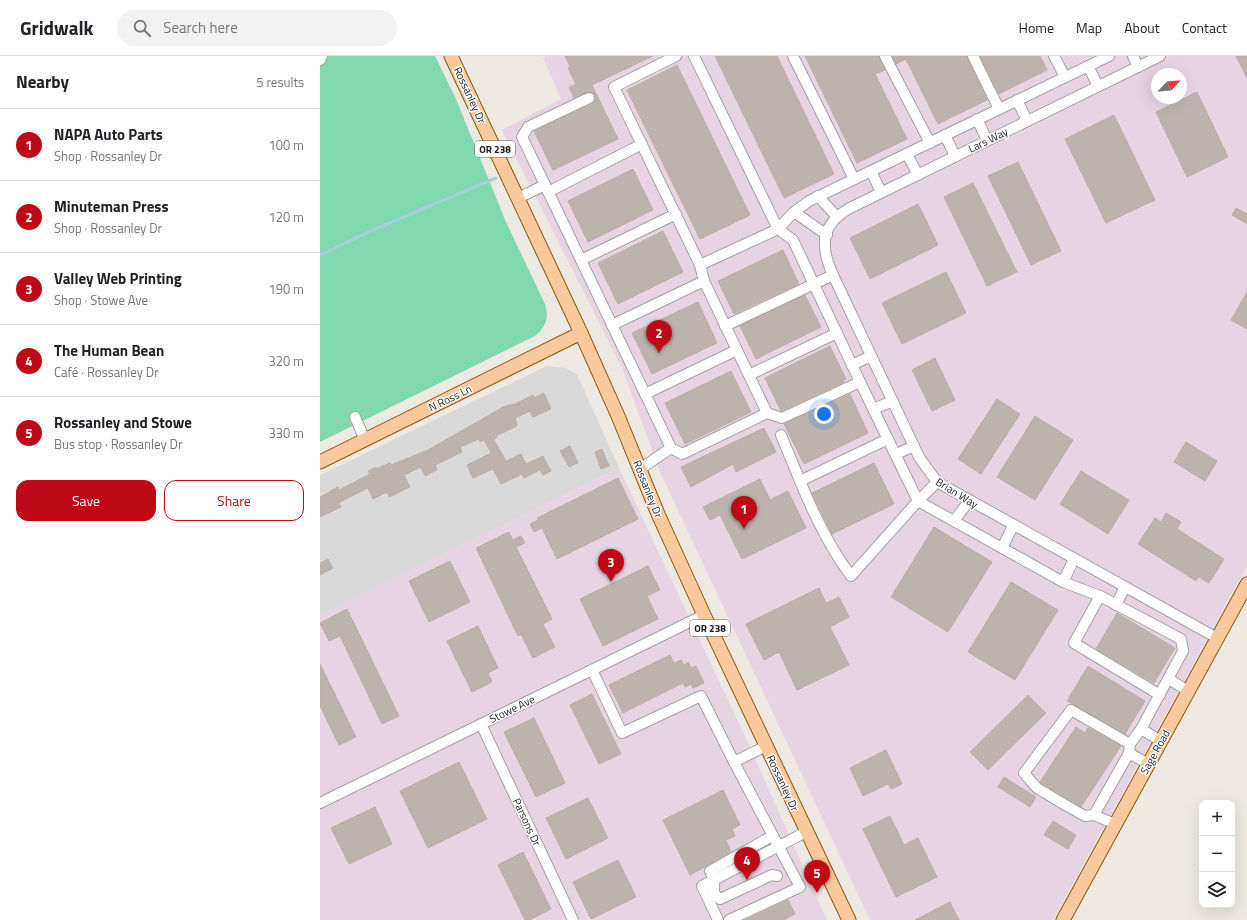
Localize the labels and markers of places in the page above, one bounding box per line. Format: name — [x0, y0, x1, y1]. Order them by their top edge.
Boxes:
pin: 2 — [646, 320, 672, 353]
pin: 1 — [731, 496, 757, 529]
pin: 3 — [598, 549, 624, 582]
pin: 4 — [734, 847, 760, 880]
pin: 5 — [804, 860, 830, 893]

